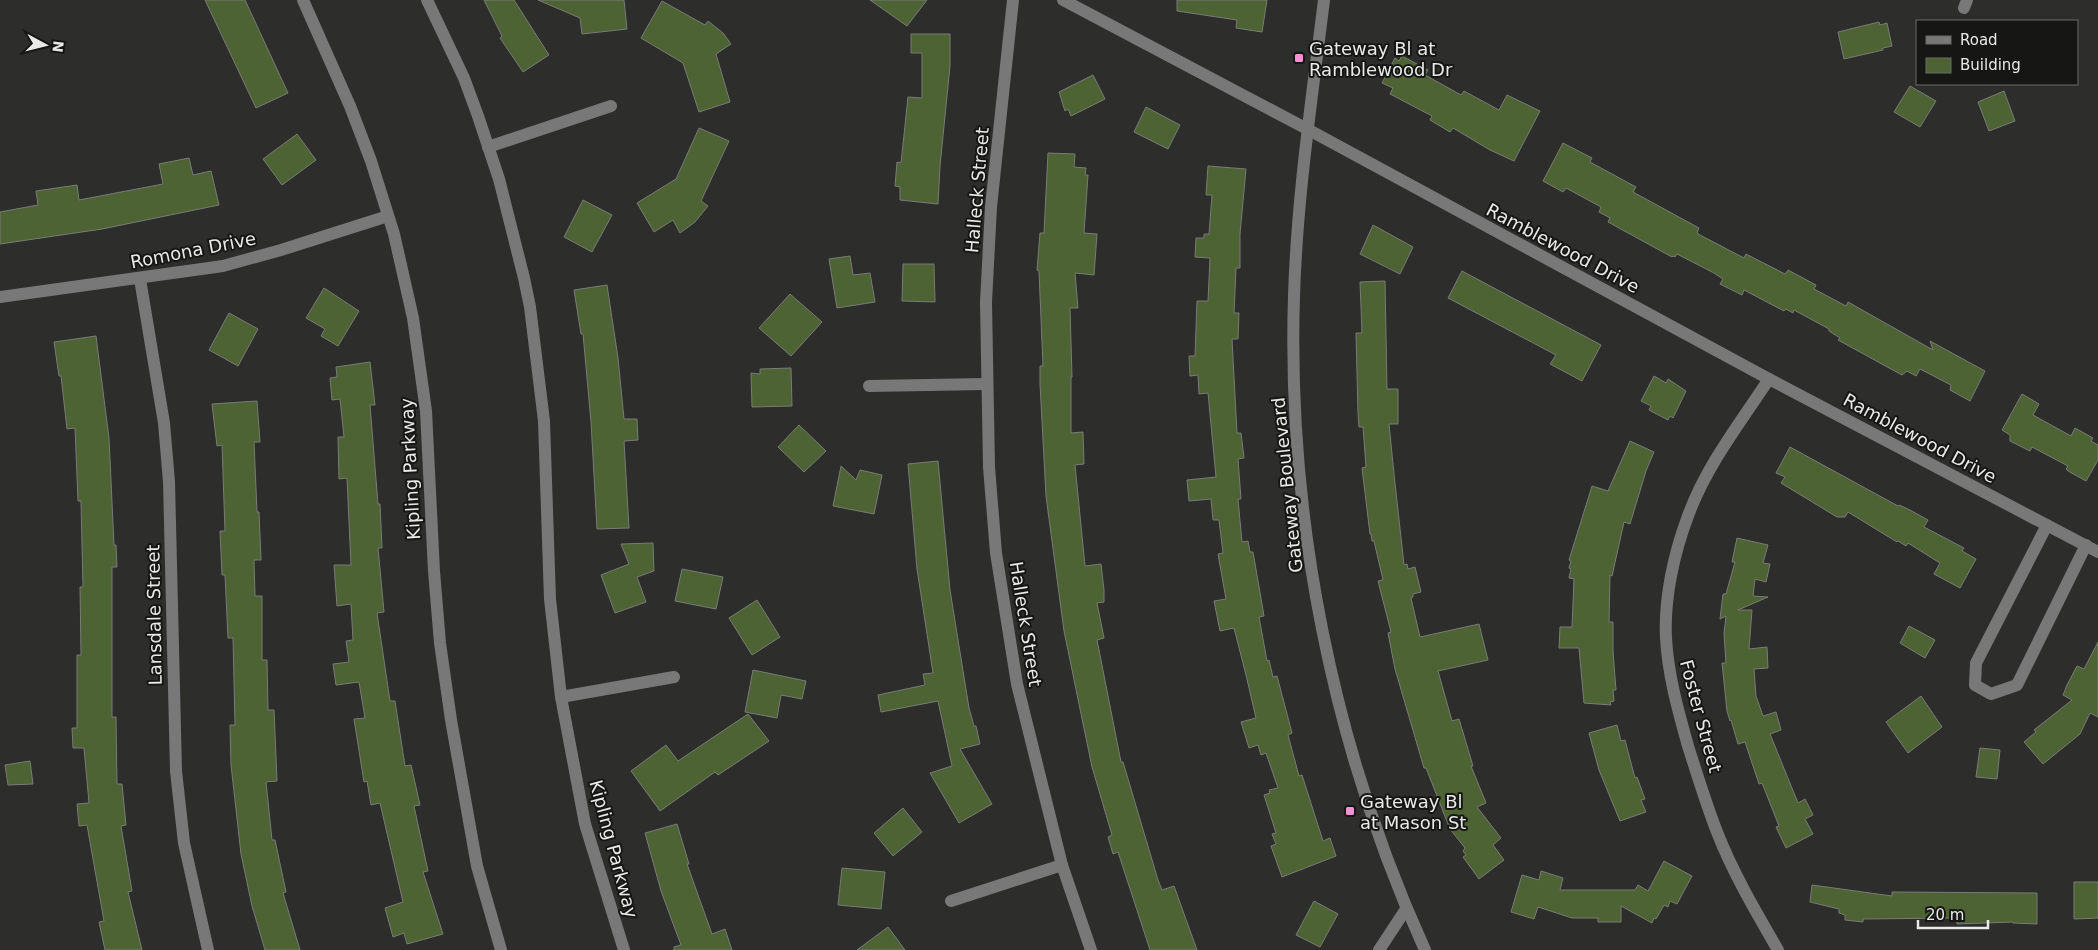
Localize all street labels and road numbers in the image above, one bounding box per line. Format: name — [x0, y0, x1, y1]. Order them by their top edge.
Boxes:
street label: Halleck Street — [961, 126, 993, 254]
street label: Ramblewood Drive — [1483, 199, 1643, 297]
street label: Romona Drive — [128, 228, 258, 272]
street label: Ramblewood Drive — [1840, 389, 2000, 487]
street label: Gateway Boulevard — [1267, 396, 1307, 574]
street label: Kipling Parkway — [396, 397, 424, 540]
street label: Lansdale Street — [142, 544, 166, 686]
street label: Halleck Street — [1006, 560, 1046, 688]
street label: Foster Street — [1676, 657, 1726, 775]
street label: Kipling Parkway — [585, 778, 643, 921]

